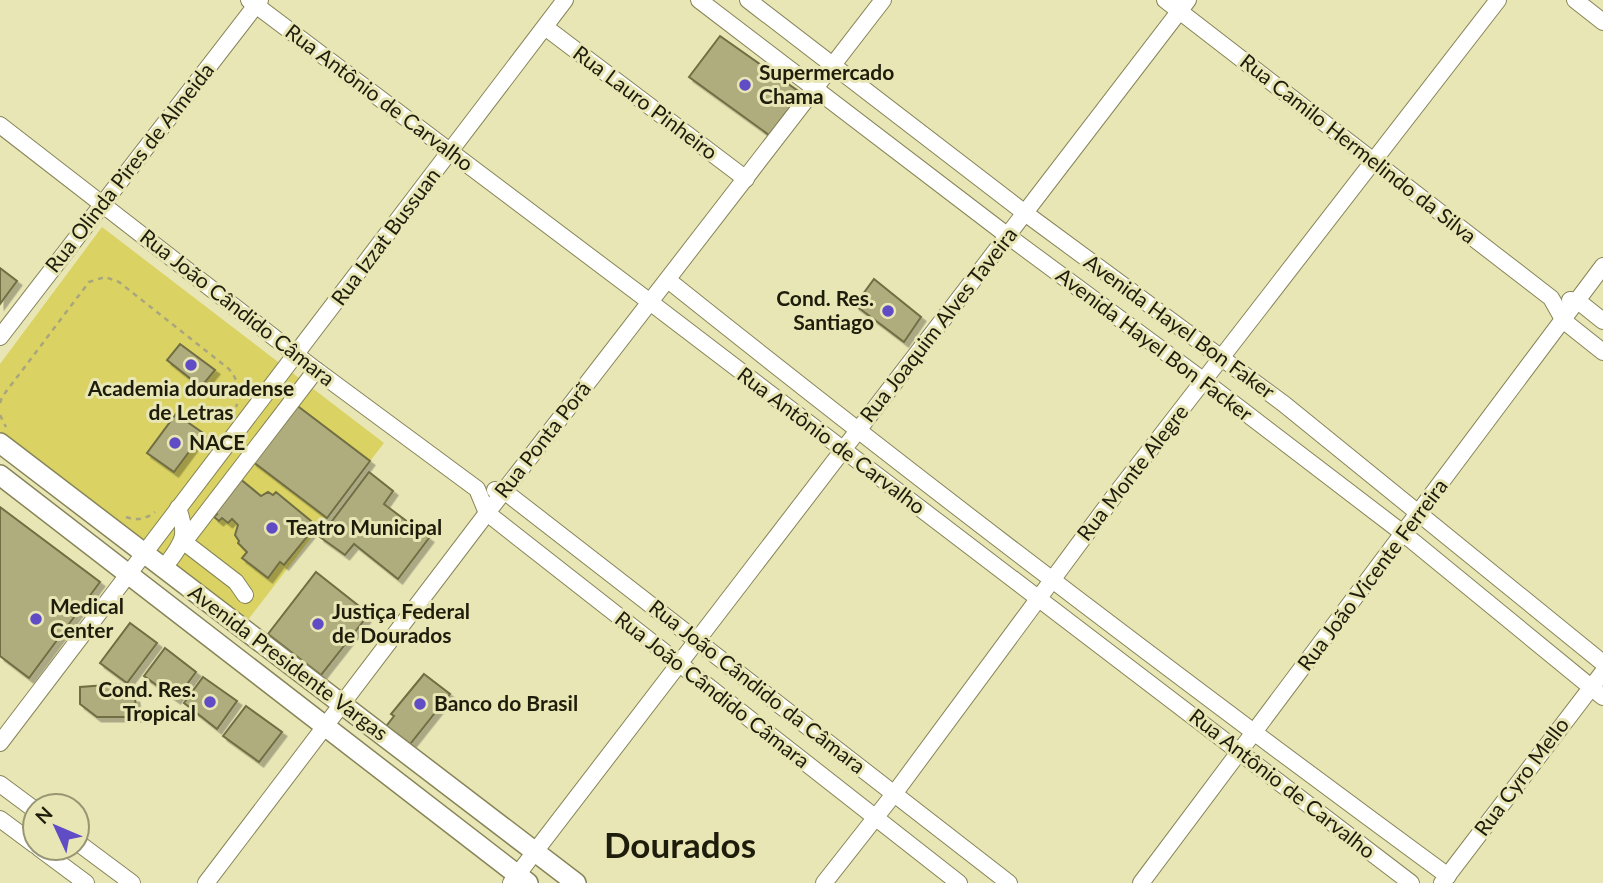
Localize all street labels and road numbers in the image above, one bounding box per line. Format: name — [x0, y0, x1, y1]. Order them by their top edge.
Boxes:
street label: Rua Antônio de Carvalho — [281, 18, 479, 176]
street label: Rua Lauro Pinheiro — [569, 39, 723, 164]
street label: Rua Camilo Hermelindo da Silva — [1236, 48, 1482, 248]
street label: Rua Olinda Pires de Almeida — [39, 57, 218, 277]
street label: Rua Izzat Bussuan — [325, 163, 444, 310]
street label: Rua Joaquim Alves Taveira — [854, 222, 1022, 426]
street label: Rua João Cândido Câmara — [136, 223, 340, 391]
street label: Avenida Hayel Bon Faker — [1080, 248, 1280, 403]
street label: Avenida Hayel Bon Facker — [1052, 262, 1258, 426]
street label: Rua Antônio de Carvalho — [733, 361, 931, 519]
street label: Rua Ponta Porã — [489, 376, 595, 502]
street label: Rua Monte Alegre — [1071, 399, 1193, 545]
street label: Rua João Vicente Ferreira — [1292, 473, 1452, 675]
street label: Avenida Presidente Vargas — [184, 579, 393, 745]
street label: Rua João Cândido da Câmara — [645, 594, 871, 778]
street label: Rua João Cândido Câmara — [611, 605, 815, 773]
street label: Rua Antônio de Carvalho — [1185, 703, 1381, 863]
street label: Rua Cyro Mello — [1468, 712, 1573, 840]

